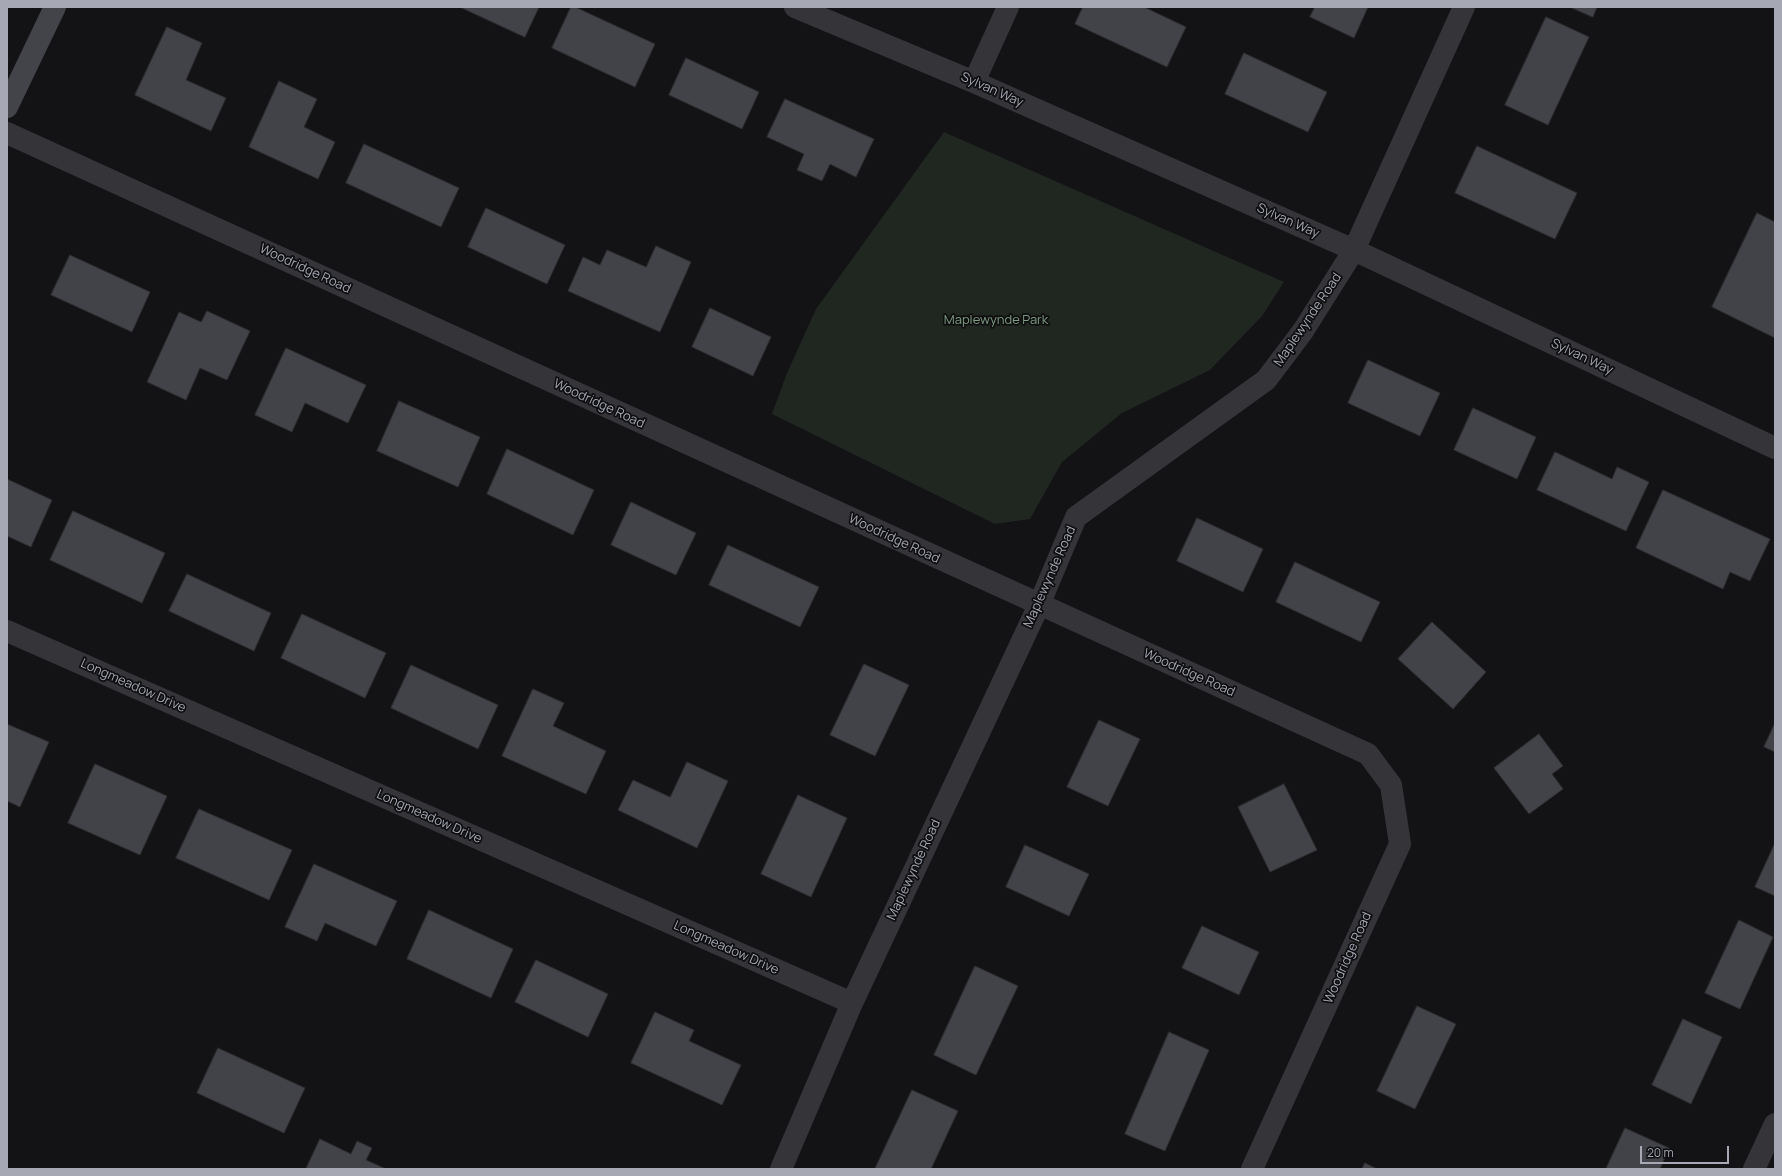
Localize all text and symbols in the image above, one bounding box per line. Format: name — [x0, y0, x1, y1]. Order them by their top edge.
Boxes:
street label: Sylvan Way — [958, 69, 1026, 111]
street label: Sylvan Way — [1254, 200, 1322, 242]
street label: Woodridge Road — [257, 241, 353, 297]
street label: Maplewynde Road — [1271, 270, 1345, 370]
park label: Maplewynde Park — [944, 312, 1048, 328]
street label: Sylvan Way — [1548, 336, 1616, 378]
street label: Woodridge Road — [551, 376, 647, 432]
street label: Woodridge Road — [846, 511, 942, 567]
street label: Maplewynde Road — [1021, 524, 1079, 630]
street label: Woodridge Road — [1141, 646, 1237, 700]
street label: Longmeadow Drive — [78, 656, 188, 716]
street label: Longmeadow Drive — [374, 787, 484, 847]
street label: Maplewynde Road — [884, 817, 944, 923]
street label: Woodridge Road — [1321, 910, 1375, 1006]
street label: Longmeadow Drive — [671, 918, 781, 978]
scale bar — [1642, 1138, 1731, 1164]
text: 20 m — [1647, 1144, 1674, 1161]

